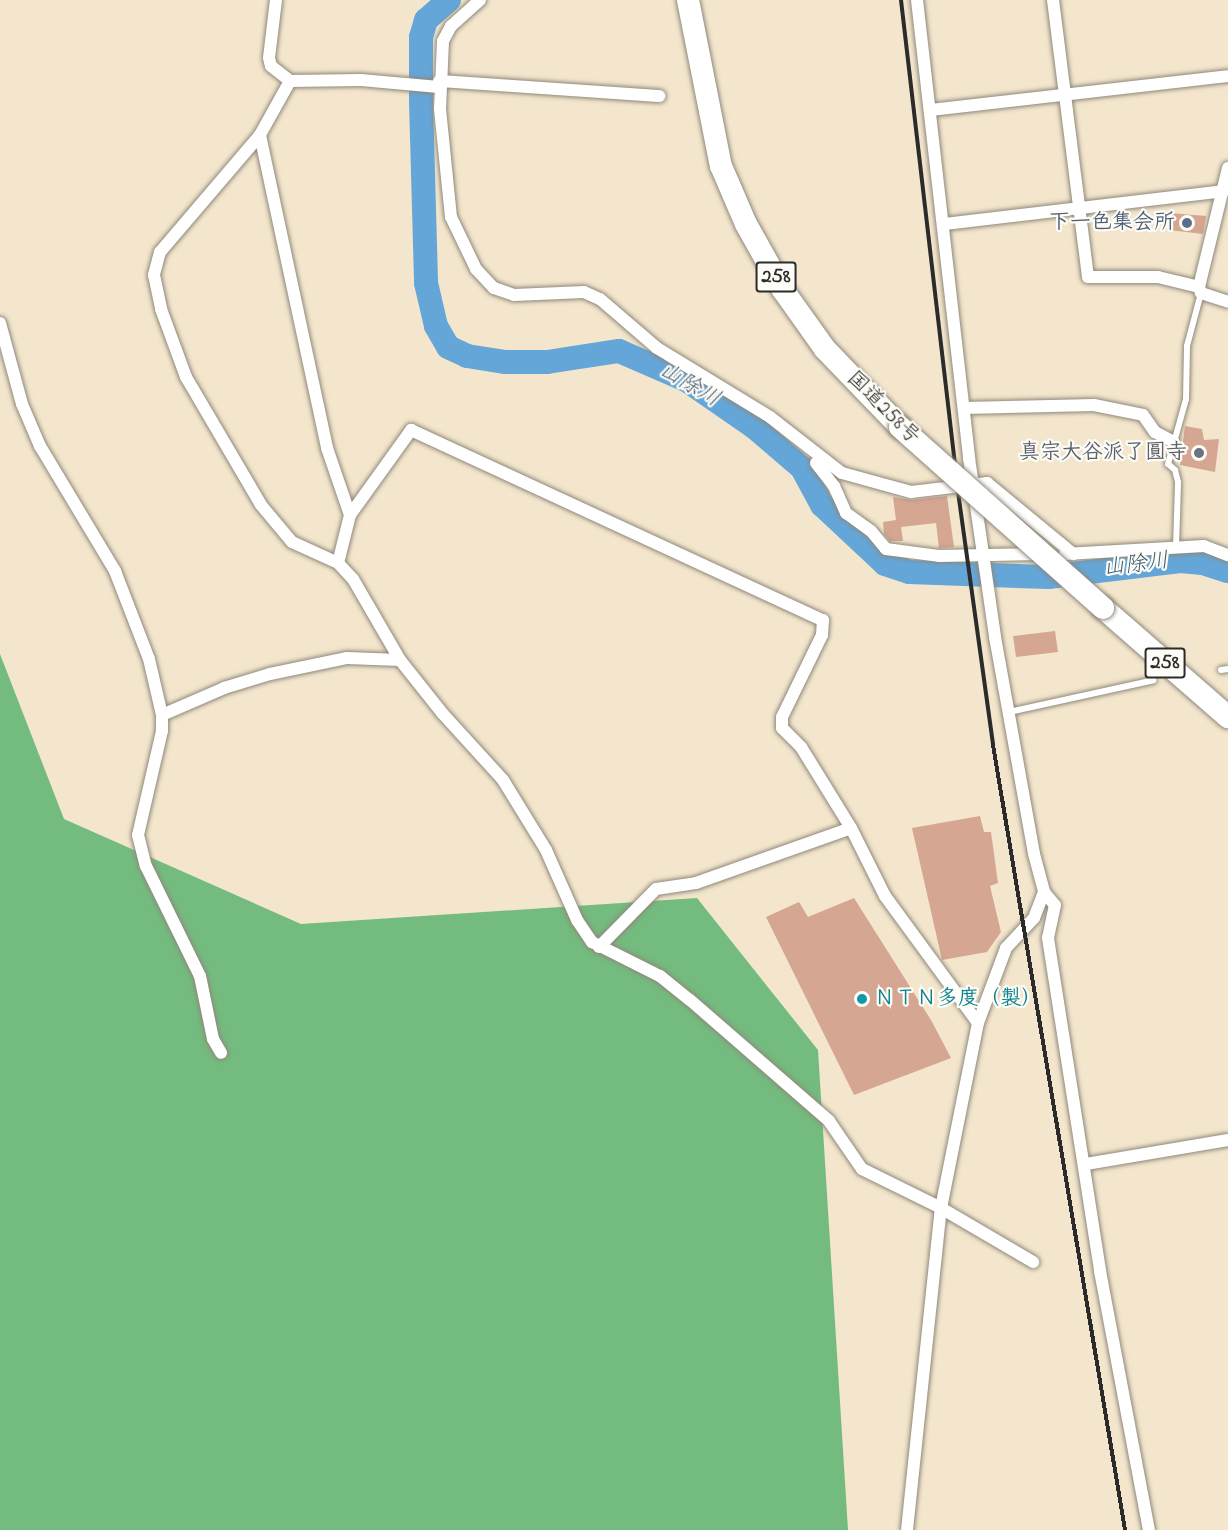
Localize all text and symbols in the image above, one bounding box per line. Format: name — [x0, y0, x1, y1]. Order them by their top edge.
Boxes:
place label: 下一色集会所 — [1049, 210, 1175, 236]
marker: 下一色集会所 — [1180, 216, 1194, 230]
road number: 258 — [755, 260, 797, 294]
water label: 山除川 — [654, 358, 724, 414]
street label: 国道258号 — [841, 366, 925, 450]
place label: 真宗大谷派了圓寺 — [1019, 440, 1187, 466]
marker: 真宗大谷派了圓寺 — [1192, 446, 1206, 460]
water label: 山除川 — [1102, 549, 1170, 583]
road number: 258 — [1144, 646, 1186, 680]
place label: ＮＴＮ多度（製） — [874, 986, 1042, 1012]
marker: ＮＴＮ多度（製） — [855, 992, 869, 1006]

